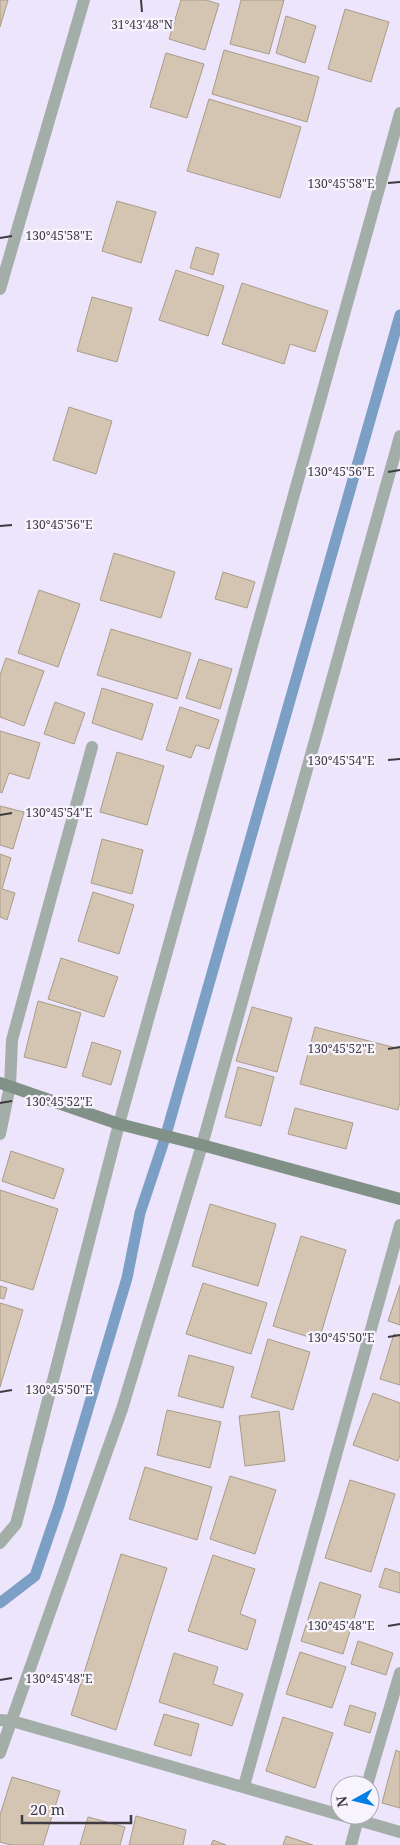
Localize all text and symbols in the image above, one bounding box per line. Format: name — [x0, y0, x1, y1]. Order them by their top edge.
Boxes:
text: 31°43'48"N — [111, 16, 173, 33]
text: 130°45'58"E — [308, 175, 374, 192]
text: 130°45'58"E — [26, 227, 92, 244]
text: 130°45'56"E — [308, 463, 374, 480]
text: 130°45'56"E — [26, 516, 92, 533]
text: 130°45'54"E — [308, 752, 374, 769]
text: 130°45'54"E — [26, 804, 92, 821]
text: 130°45'52"E — [308, 1040, 374, 1057]
text: 130°45'52"E — [26, 1093, 92, 1110]
text: 130°45'50"E — [308, 1329, 374, 1346]
text: 130°45'50"E — [26, 1381, 92, 1398]
text: 130°45'48"E — [308, 1617, 374, 1634]
text: 130°45'48"E — [26, 1670, 92, 1687]
north arrow — [330, 1775, 380, 1825]
scale bar — [22, 1792, 131, 1824]
text: N — [331, 1795, 352, 1809]
text: 20 m — [30, 1799, 65, 1819]

